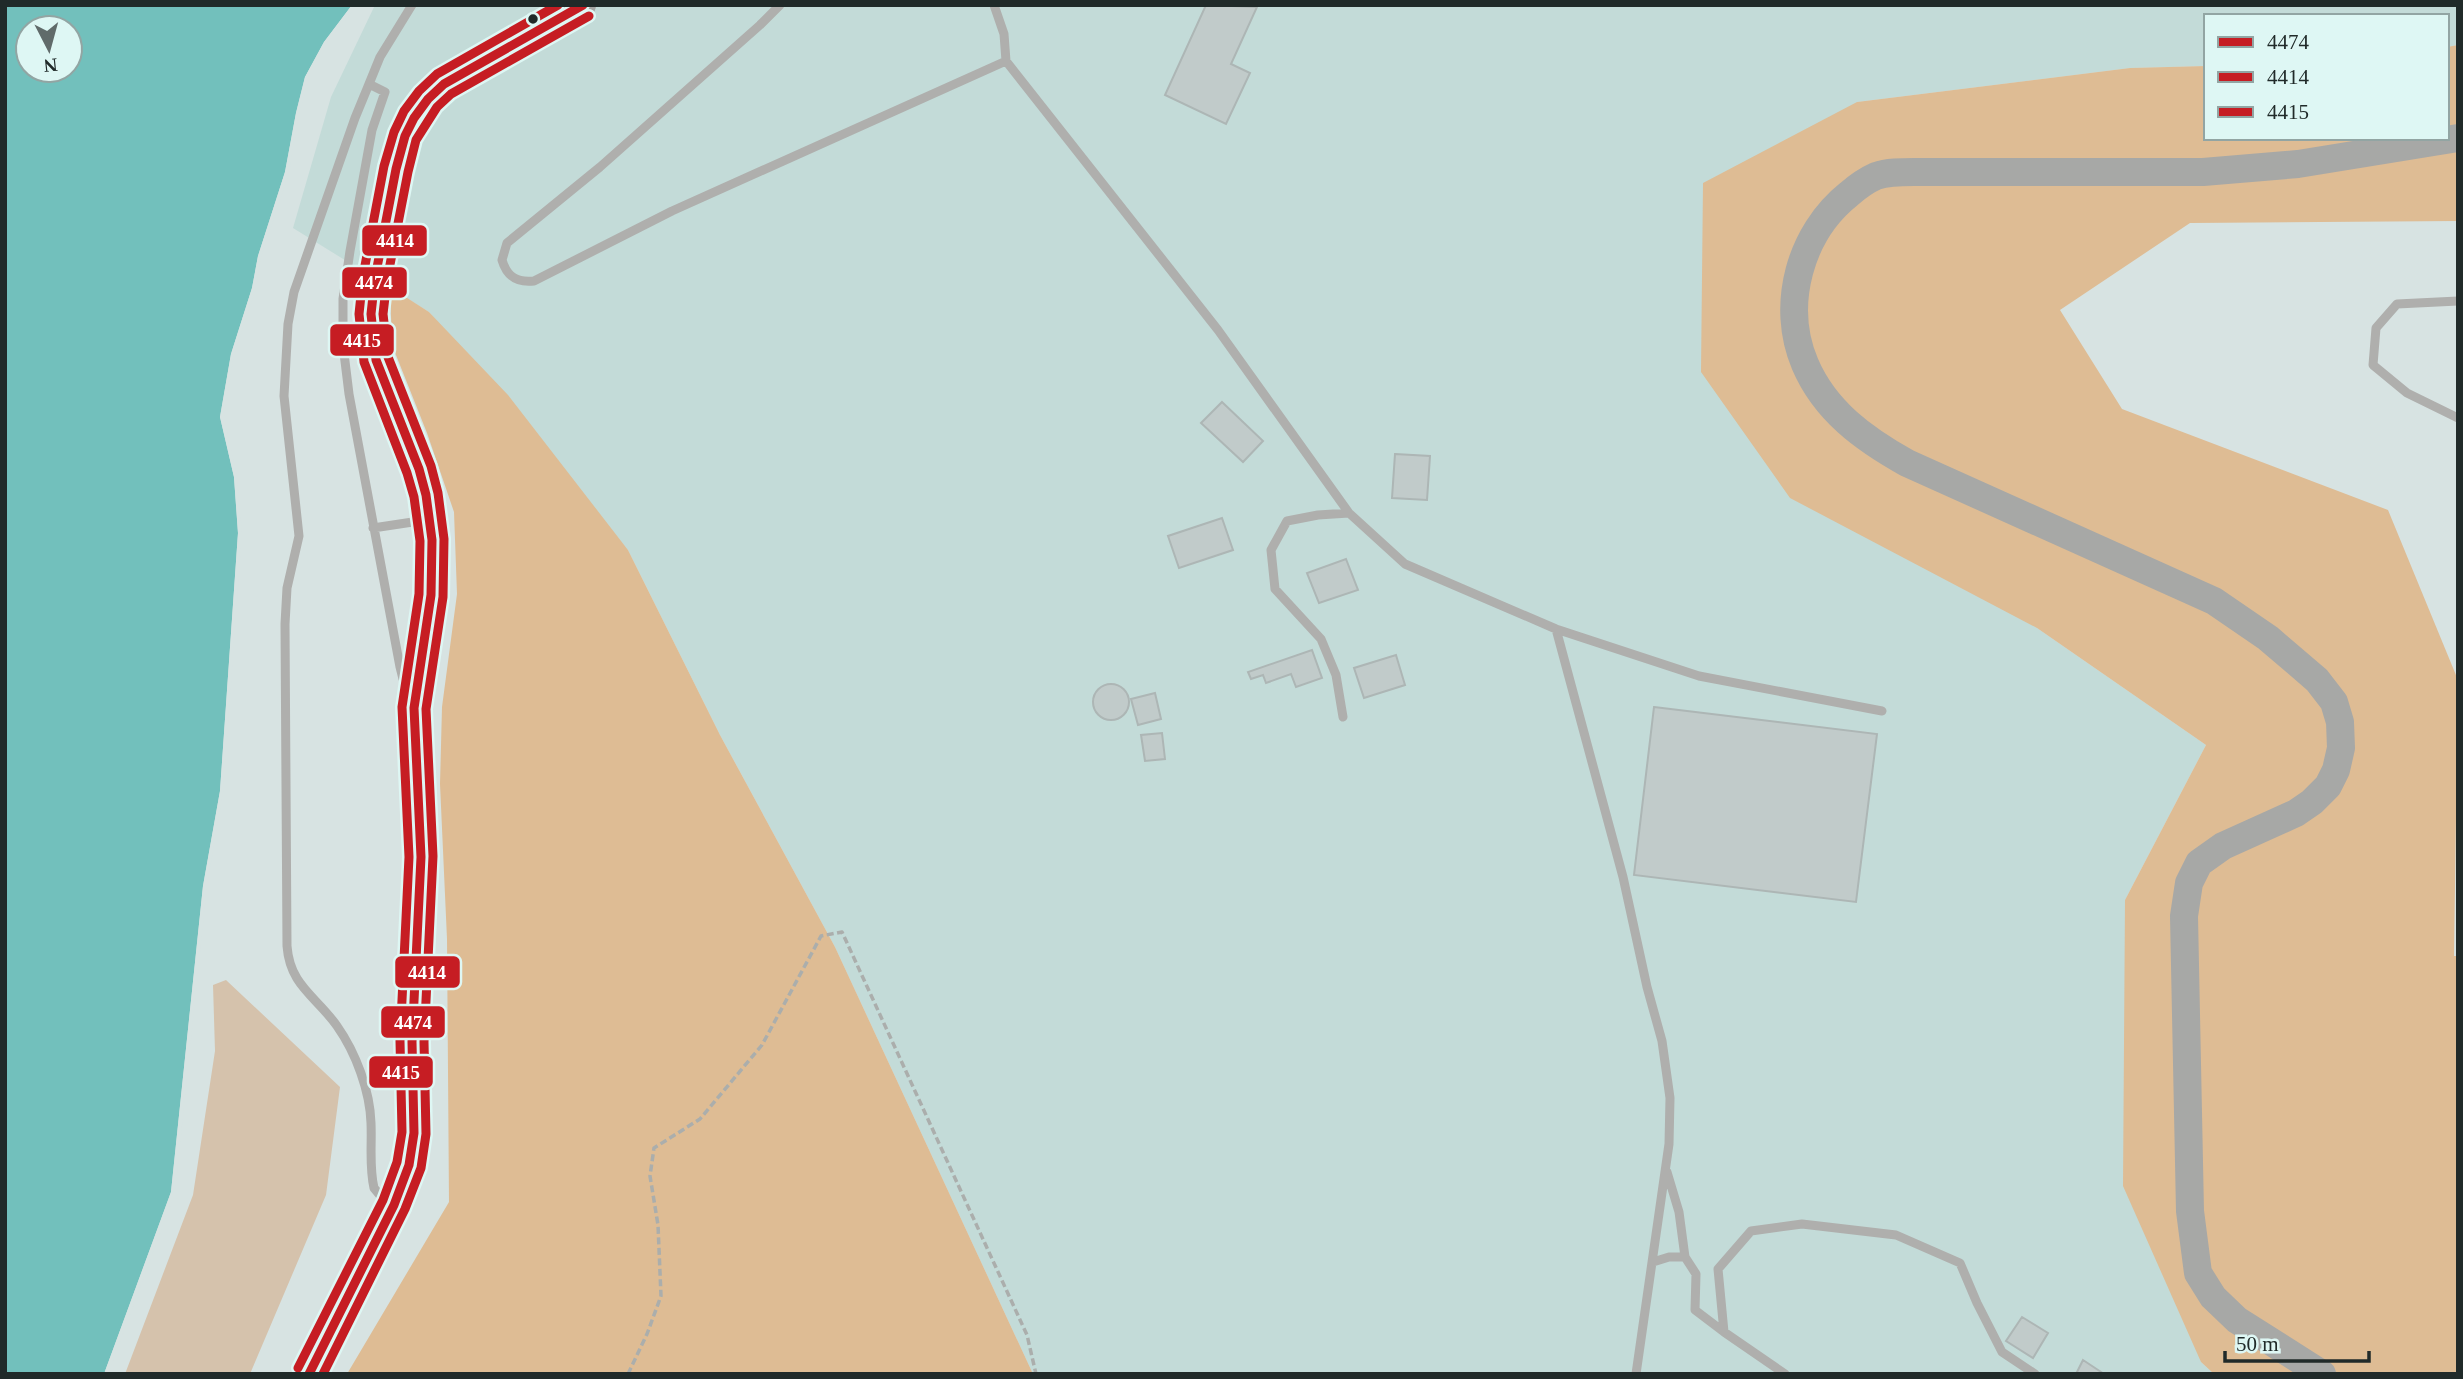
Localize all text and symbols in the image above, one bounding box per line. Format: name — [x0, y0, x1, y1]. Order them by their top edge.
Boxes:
unlabelled marker — [526, 12, 540, 26]
north arrow — [14, 14, 84, 84]
legend — [2204, 14, 2449, 140]
text: 4474 — [2267, 30, 2310, 54]
text: N — [43, 54, 59, 77]
text: 4414 — [2267, 65, 2310, 89]
text: 4415 — [2267, 100, 2309, 124]
line badge: 4414 — [361, 224, 428, 257]
text: 4414 — [376, 230, 415, 251]
line badge: 4474 — [341, 266, 408, 299]
text: 4474 — [355, 272, 394, 293]
line badge: 4415 — [329, 323, 395, 357]
text: 4415 — [343, 330, 381, 351]
line badge: 4414 — [394, 955, 461, 989]
text: 4414 — [408, 962, 447, 983]
line badge: 4474 — [380, 1005, 446, 1039]
text: 4474 — [394, 1012, 433, 1033]
line badge: 4415 — [368, 1055, 434, 1089]
text: 4415 — [382, 1062, 420, 1083]
scale bar — [2225, 1320, 2368, 1364]
text: 50 m — [2236, 1332, 2279, 1356]

